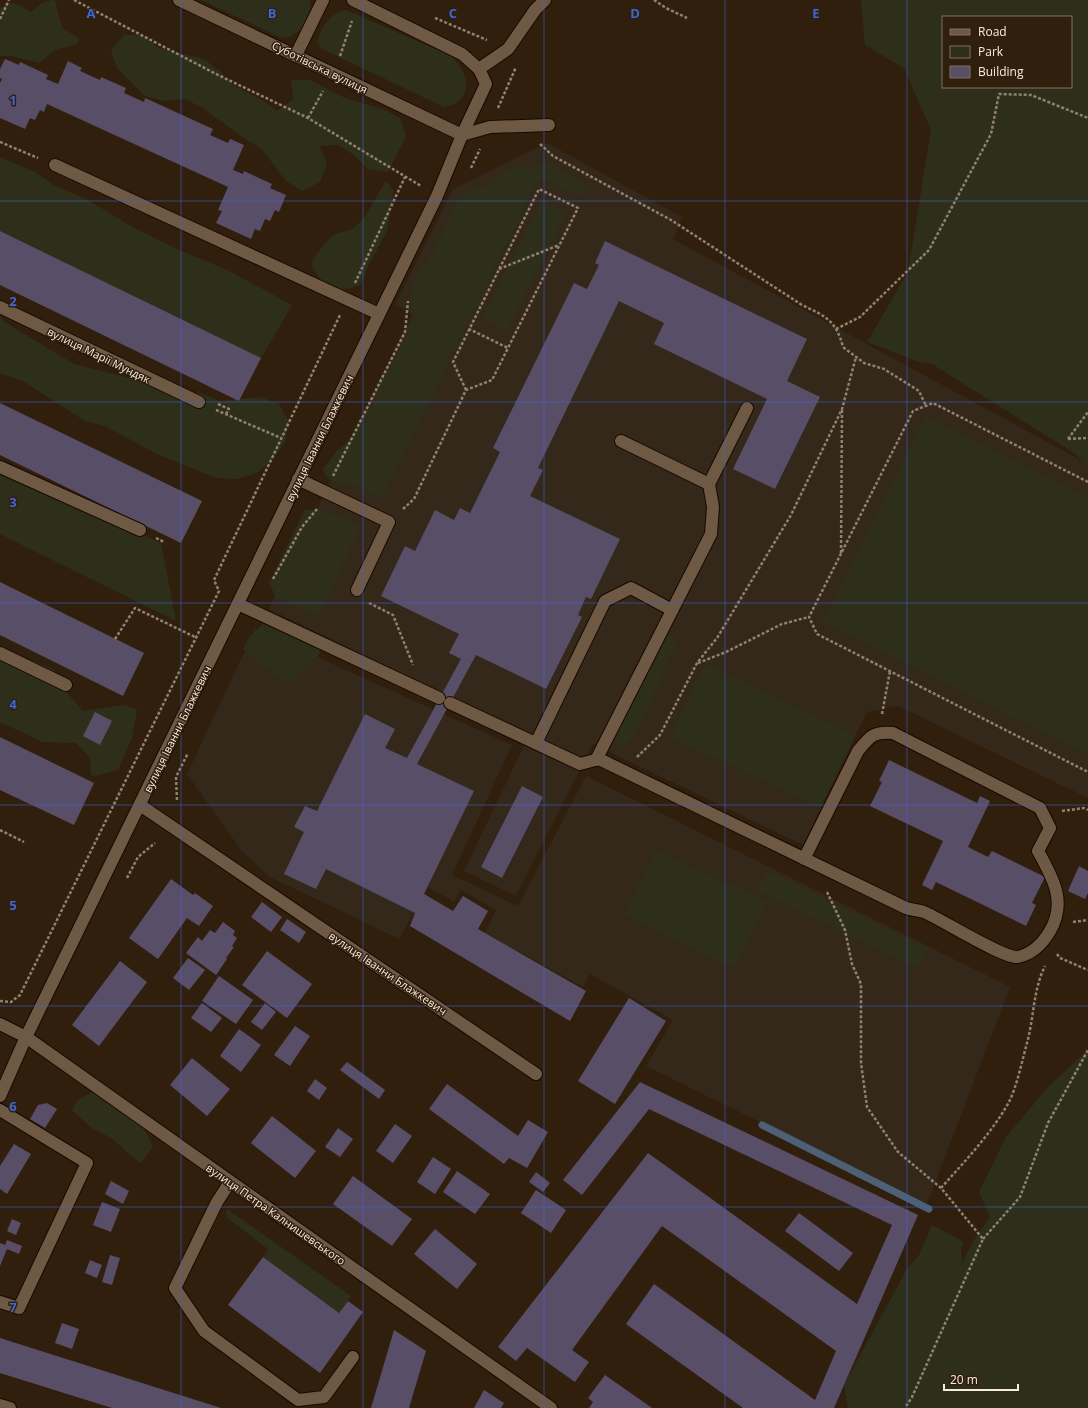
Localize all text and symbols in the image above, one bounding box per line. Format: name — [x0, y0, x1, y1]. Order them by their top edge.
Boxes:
text: A — [87, 4, 96, 22]
text: B — [268, 4, 277, 22]
text: C — [449, 4, 457, 22]
text: D — [630, 4, 640, 22]
text: E — [812, 4, 820, 22]
legend — [942, 16, 1072, 88]
text: Road — [978, 23, 1007, 40]
street label: Суботівська вулиця — [270, 37, 370, 97]
text: Park — [978, 43, 1004, 60]
text: Building — [978, 63, 1024, 80]
text: 1 — [9, 91, 17, 109]
text: 2 — [9, 292, 17, 310]
street label: вулиця Марії Мундяк — [45, 324, 153, 387]
street label: вулиця Іванни Блажкевич — [282, 372, 356, 504]
text: 3 — [9, 493, 17, 511]
street label: вулиця Іванни Блажкевич — [140, 663, 214, 795]
text: 4 — [9, 695, 17, 713]
text: 5 — [9, 896, 17, 914]
street label: вулиця Іванни Блажкевич — [326, 928, 450, 1018]
text: 6 — [9, 1097, 17, 1115]
street label: вулиця Петра Калнишевського — [203, 1160, 349, 1268]
text: 7 — [9, 1298, 17, 1316]
scale bar — [944, 1366, 1018, 1392]
text: 20 m — [950, 1371, 978, 1388]

